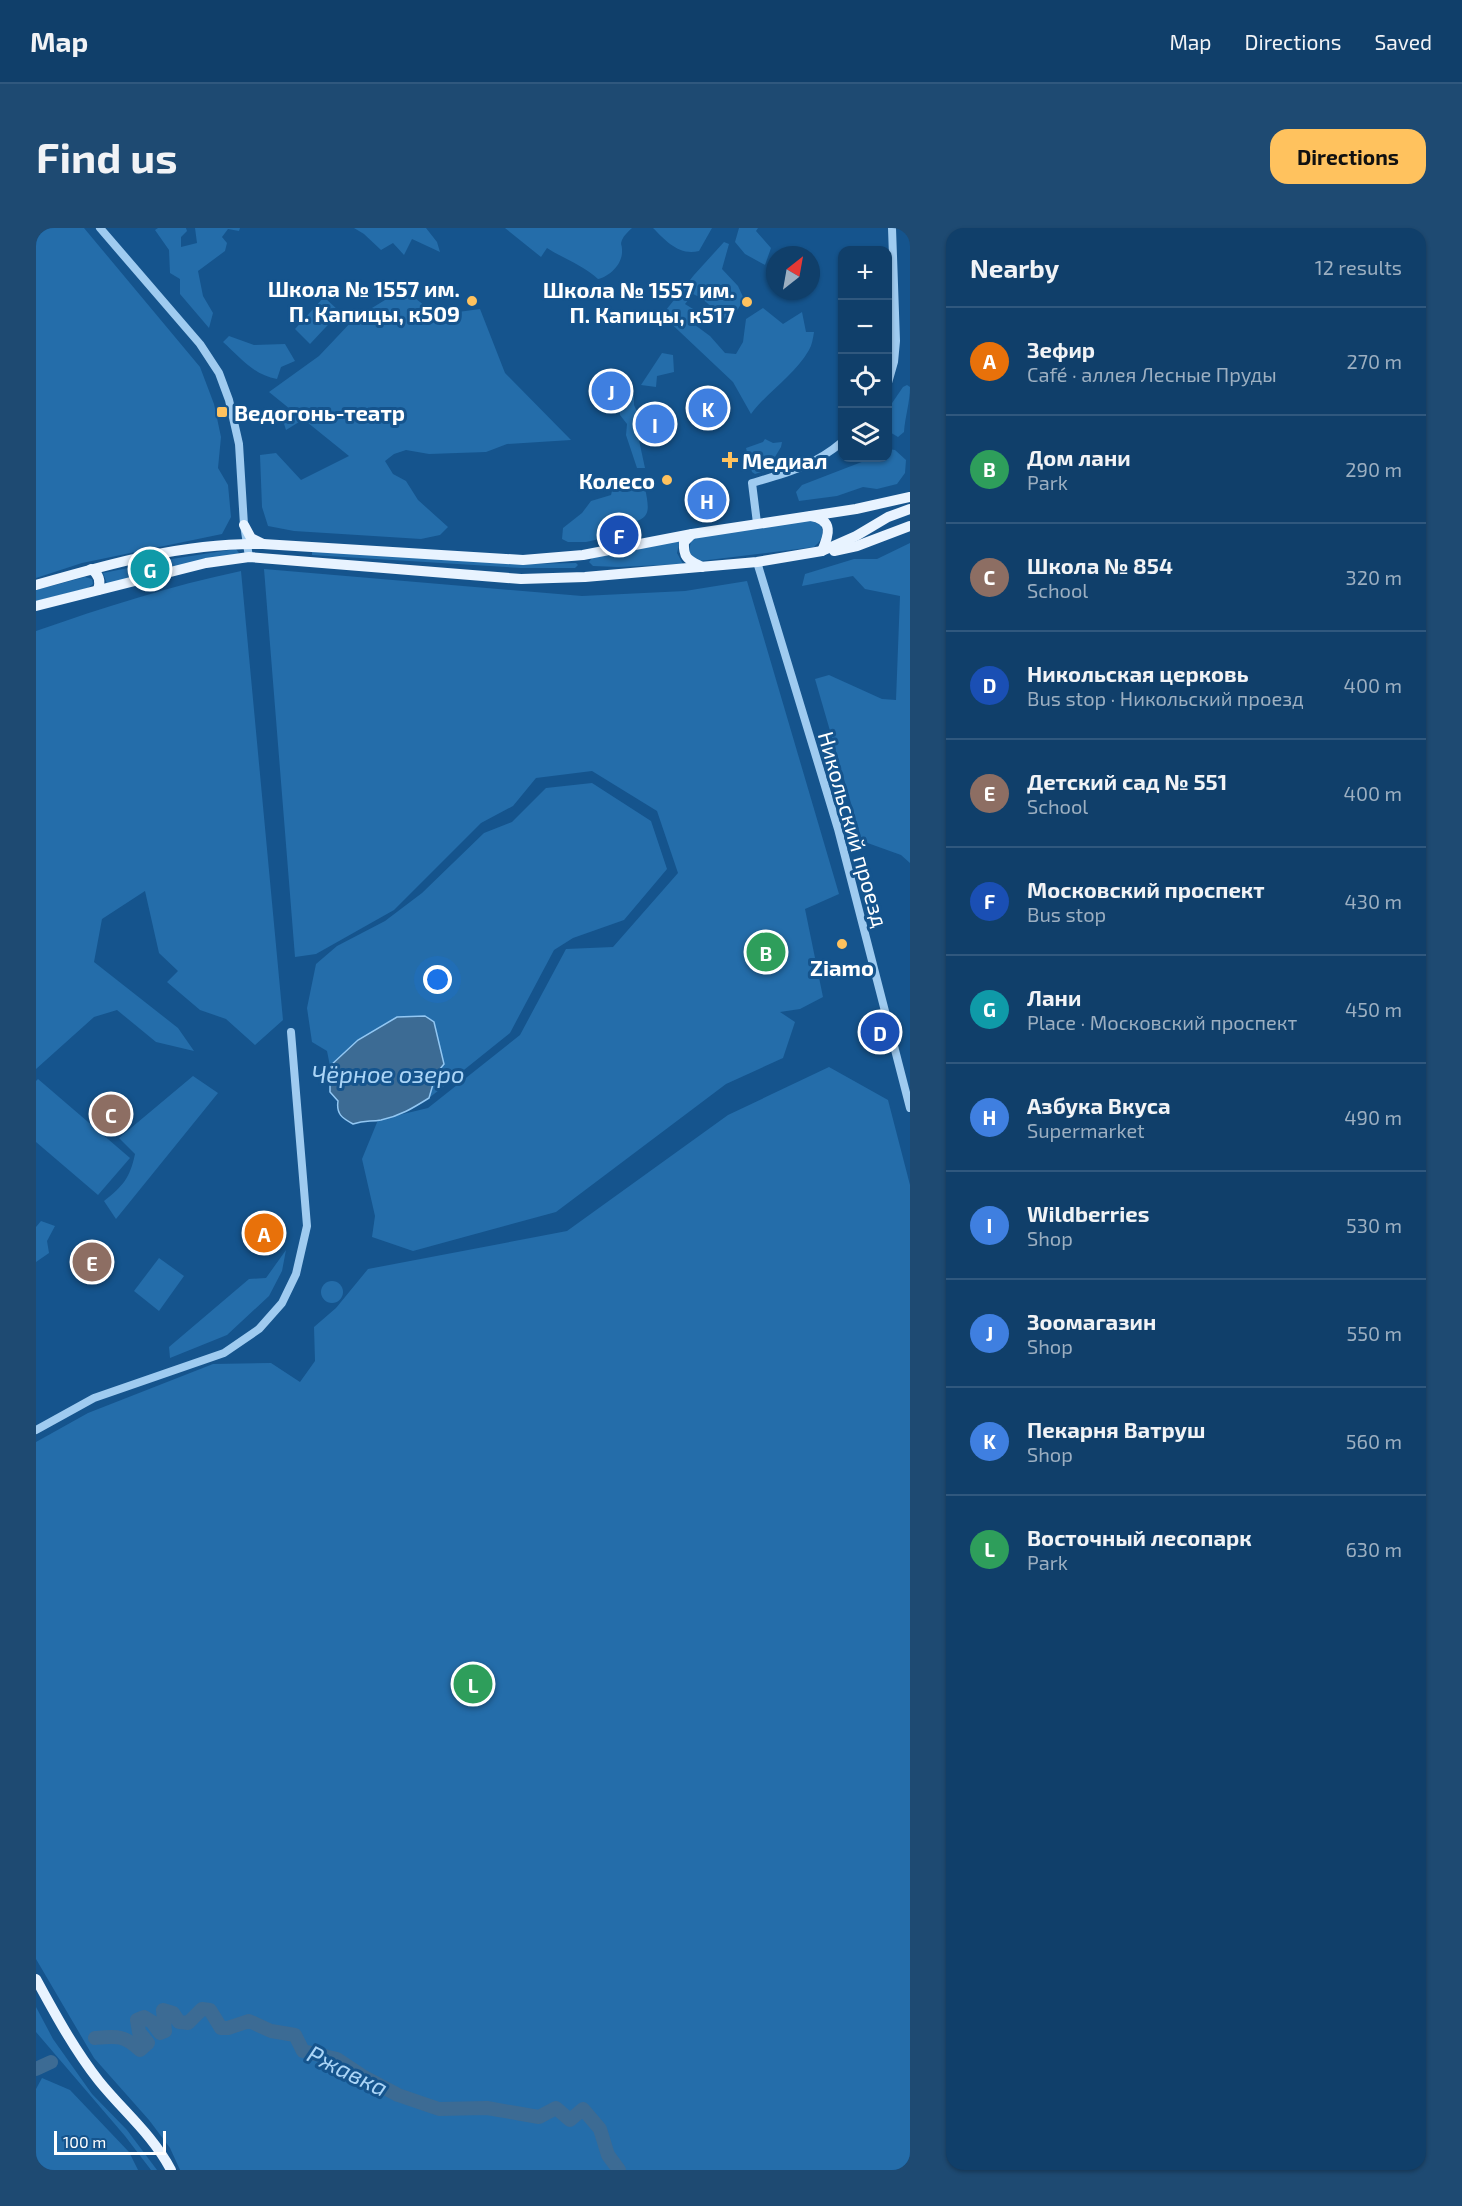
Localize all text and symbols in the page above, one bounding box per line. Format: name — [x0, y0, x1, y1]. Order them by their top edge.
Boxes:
text: Map — [30, 24, 88, 58]
text: Map — [1169, 29, 1212, 54]
text: Directions — [1245, 29, 1341, 54]
text: Saved — [1374, 29, 1432, 54]
button: Directions — [1270, 129, 1426, 184]
text: Find us — [36, 131, 178, 181]
north arrow — [766, 246, 820, 300]
map controls — [838, 246, 892, 462]
button: + — [838, 246, 892, 300]
text: Nearby — [970, 252, 1059, 283]
text: 12 results — [1315, 255, 1402, 279]
place label: Школа № 1557 им. П. Капицы, к509 — [268, 275, 460, 326]
place label: Школа № 1557 им. П. Капицы, к517 — [543, 276, 735, 327]
marker: Школа № 1557 им. П. Капицы, к509 — [465, 294, 479, 308]
marker: Школа № 1557 им. П. Капицы, к517 — [740, 295, 754, 309]
button: − — [838, 300, 892, 354]
text: Зефир — [1027, 336, 1095, 362]
text: A — [983, 349, 996, 373]
text: 270 m — [1346, 349, 1402, 373]
button: locate — [838, 354, 892, 408]
text: Café · аллея Лесные Пруды — [1027, 362, 1277, 386]
pin: J — [592, 368, 630, 414]
pin: K — [688, 386, 728, 430]
place label: Ведогонь-театр — [234, 399, 405, 425]
pin: I — [636, 402, 674, 446]
marker: Ведогонь-театр — [215, 405, 229, 419]
button: layers — [838, 408, 892, 462]
text: Дом лани — [1027, 444, 1131, 470]
place label: Медиал — [742, 447, 827, 473]
marker: Медиал — [723, 453, 737, 467]
text: B — [983, 457, 996, 481]
text: 290 m — [1345, 457, 1402, 481]
place label: Колесо — [579, 467, 655, 493]
text: Park — [1027, 470, 1068, 494]
marker: Колесо — [660, 473, 674, 487]
pin: H — [688, 478, 726, 522]
pin: F — [600, 512, 638, 558]
pin: G — [130, 546, 170, 592]
text: Школа № 854 — [1027, 552, 1173, 578]
text: C — [984, 565, 995, 589]
text: 320 m — [1346, 565, 1402, 589]
text: School — [1027, 578, 1088, 602]
text: Никольская церковь — [1027, 660, 1249, 686]
text: D — [983, 673, 996, 697]
text: 400 m — [1344, 673, 1402, 697]
text: Bus stop · Никольский проезд — [1027, 686, 1304, 710]
street label: Никольский проезд — [814, 728, 894, 930]
text: Детский сад № 551 — [1027, 768, 1227, 794]
text: E — [984, 781, 995, 805]
text: 400 m — [1344, 781, 1402, 805]
text: School — [1027, 794, 1088, 818]
text: Московский проспект — [1027, 876, 1265, 902]
text: F — [984, 889, 995, 913]
text: 430 m — [1345, 889, 1402, 913]
text: Bus stop — [1027, 902, 1106, 926]
pin: B — [746, 930, 786, 974]
marker: Ziamo — [835, 937, 849, 951]
place label: Ziamo — [810, 954, 874, 980]
your location — [423, 965, 452, 994]
text: Лани — [1027, 984, 1081, 1010]
text: G — [983, 997, 996, 1021]
text: 450 m — [1345, 997, 1402, 1021]
pin: D — [860, 1010, 900, 1054]
text: Place · Московский проспект — [1027, 1010, 1297, 1034]
water label: Чёрное озеро — [311, 1059, 465, 1088]
pin: C — [92, 1092, 130, 1136]
text: Азбука Вкуса — [1027, 1092, 1171, 1118]
text: H — [983, 1105, 996, 1129]
text: 490 m — [1344, 1105, 1402, 1129]
text: Supermarket — [1027, 1118, 1145, 1142]
text: Wildberries — [1027, 1200, 1149, 1226]
pin: A — [244, 1210, 284, 1256]
text: I — [987, 1213, 992, 1237]
text: 530 m — [1346, 1213, 1402, 1237]
text: Shop — [1027, 1226, 1073, 1250]
pin: E — [72, 1240, 112, 1284]
text: Зоомагазин — [1027, 1308, 1156, 1334]
text: J — [986, 1321, 993, 1345]
text: 550 m — [1347, 1321, 1402, 1345]
text: Shop — [1027, 1334, 1073, 1358]
text: Пекарня Ватруш — [1027, 1416, 1206, 1442]
text: K — [983, 1429, 996, 1453]
text: 560 m — [1346, 1429, 1402, 1453]
text: Shop — [1027, 1442, 1073, 1466]
text: Восточный лесопарк — [1027, 1524, 1252, 1550]
text: L — [984, 1537, 995, 1561]
text: 630 m — [1345, 1537, 1402, 1561]
text: Park — [1027, 1550, 1068, 1574]
pin: L — [454, 1662, 492, 1706]
water label: Ржавка — [303, 2038, 393, 2102]
scale bar — [54, 2128, 166, 2156]
text: 100 m — [63, 2132, 106, 2151]

